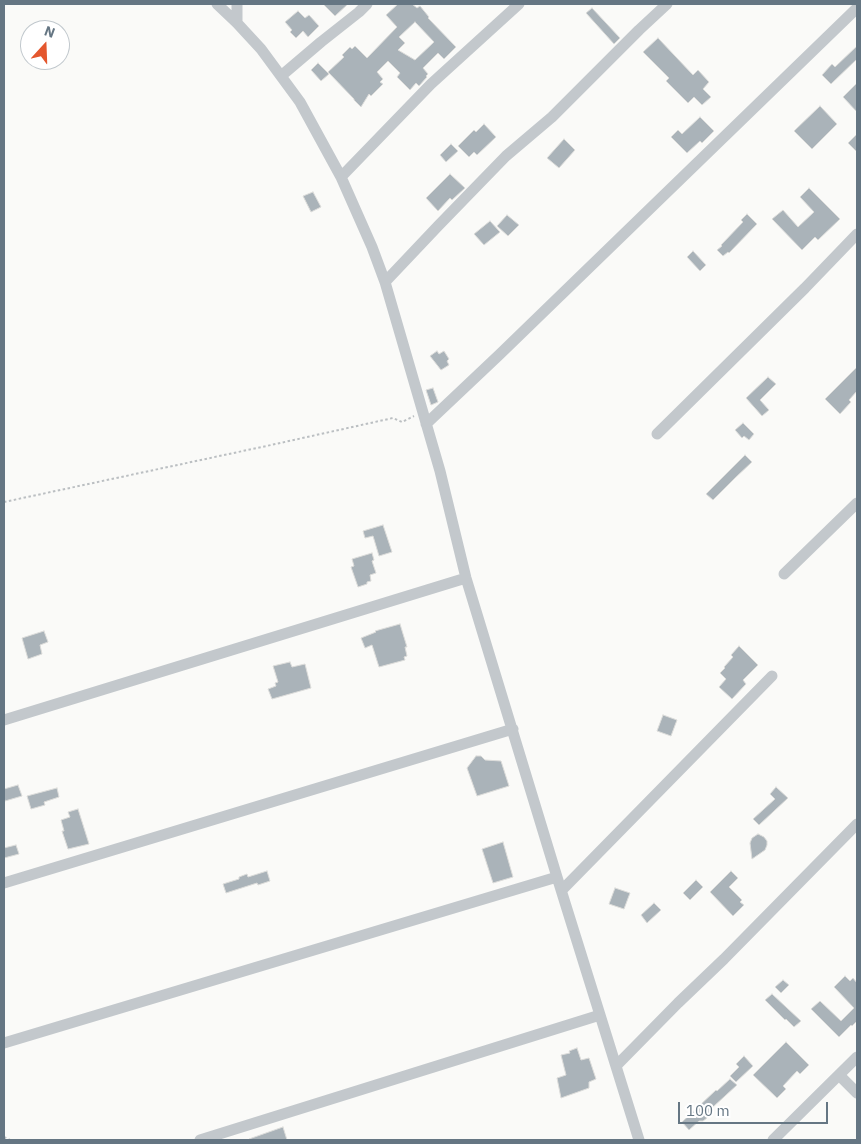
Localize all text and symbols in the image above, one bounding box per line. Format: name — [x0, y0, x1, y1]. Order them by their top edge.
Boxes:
north arrow — [20, 20, 70, 70]
text: N — [42, 22, 58, 42]
scale bar — [681, 1092, 831, 1124]
text: 100 m — [686, 1101, 730, 1120]

